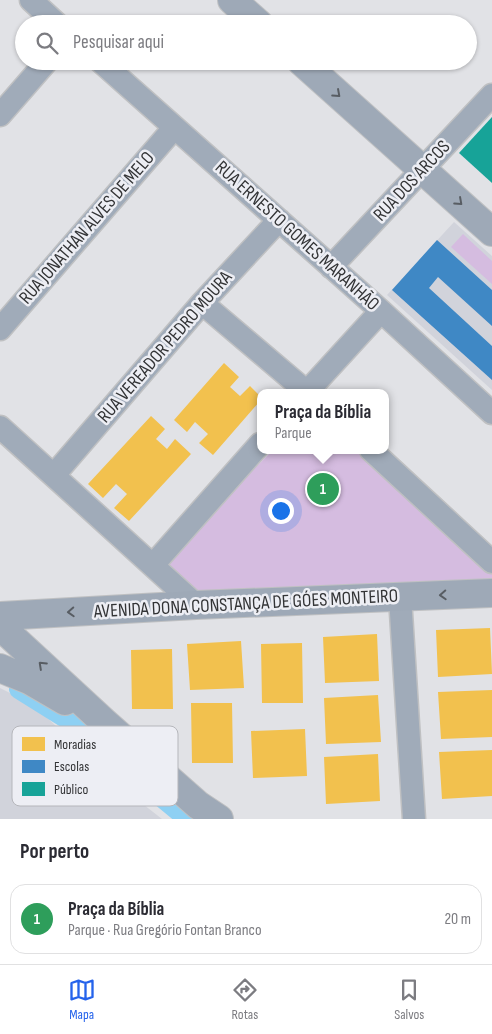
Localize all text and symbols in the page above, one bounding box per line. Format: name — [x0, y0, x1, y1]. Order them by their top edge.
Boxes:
search box — [15, 15, 477, 70]
icon: search — [33, 29, 61, 57]
text: Pesquisar aqui — [73, 31, 164, 54]
one-way arrow — [332, 88, 341, 97]
street label: RUA DOS ARCOS — [369, 136, 455, 226]
street label: RUA JONATHAN ALVES DE MELO — [14, 147, 160, 309]
street label: RUA ERNESTO GOMES MARANHÃO — [210, 156, 384, 316]
one-way arrow — [453, 196, 462, 205]
street label: RUA VEREADOR PEDRO MOURA — [93, 266, 238, 428]
popup — [257, 389, 389, 454]
text: Praça da Bíblia — [275, 401, 371, 424]
text: Parque — [275, 424, 312, 443]
pin: 1 — [307, 470, 339, 508]
your location — [268, 498, 294, 524]
street label: AVENIDA DONA CONSTANÇA DE GÓES MONTEIRO — [92, 585, 399, 624]
one-way arrow — [439, 590, 447, 600]
one-way arrow — [67, 607, 74, 617]
one-way arrow — [39, 662, 48, 671]
legend — [12, 726, 178, 806]
text: Moradias — [54, 736, 96, 753]
text: Escolas — [54, 758, 89, 775]
text: Público — [54, 781, 89, 798]
text: Por perto — [20, 839, 89, 864]
text: Praça da Bíblia — [68, 898, 164, 921]
text: 1 — [34, 910, 40, 929]
text: 20 m — [444, 910, 471, 929]
text: Parque · Rua Gregório Fontan Branco — [68, 921, 262, 940]
tab: Mapa — [68, 976, 96, 1023]
tab: Rotas — [231, 976, 259, 1023]
tab: Salvos — [394, 976, 424, 1023]

